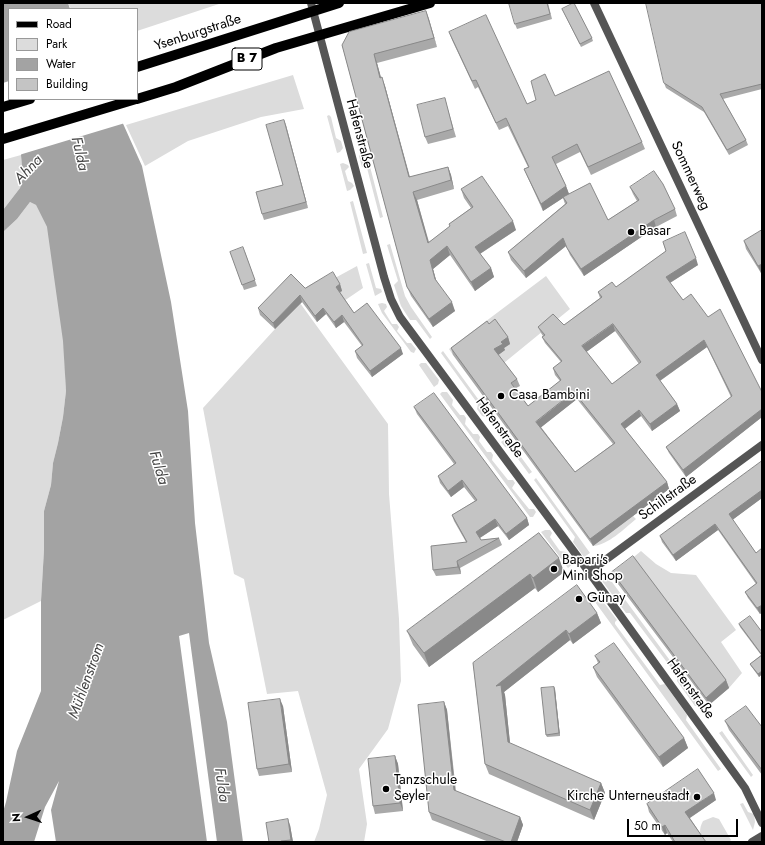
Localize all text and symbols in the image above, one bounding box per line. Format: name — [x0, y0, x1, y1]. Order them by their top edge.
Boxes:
legend — [8, 8, 138, 100]
street label: Ysenburgstraße — [153, 11, 243, 55]
text: Road — [46, 15, 72, 33]
text: Park — [46, 35, 67, 53]
road number: B 7 — [232, 48, 262, 70]
text: Water — [46, 55, 76, 73]
text: Building — [46, 75, 88, 93]
street label: Hafenstraße — [342, 98, 376, 170]
water label: Fulda — [66, 135, 92, 173]
street label: Sommerweg — [667, 139, 713, 213]
water label: Ahna — [11, 152, 47, 188]
place label: Basar — [639, 224, 671, 240]
marker: Basar — [626, 227, 636, 237]
place label: Casa Bambini — [509, 388, 590, 404]
marker: Casa Bambini — [496, 391, 506, 401]
street label: Hafenstraße — [471, 394, 527, 462]
water label: Fulda — [144, 449, 172, 487]
street label: Schillstraße — [636, 471, 700, 525]
place label: Bapari's Mini Shop — [562, 553, 623, 586]
marker: Bapari's Mini Shop — [549, 564, 559, 574]
place label: Günay — [587, 591, 625, 607]
marker: Günay — [574, 594, 584, 604]
water label: Mühlenstrom — [65, 641, 109, 721]
street label: Hafenstraße — [662, 655, 718, 723]
water label: Fulda — [210, 767, 232, 803]
place label: Tanzschule Seyler — [394, 773, 457, 806]
marker: Tanzschule Seyler — [381, 784, 391, 794]
place label: Kirche Unterneustadt — [567, 789, 689, 805]
marker: Kirche Unterneustadt — [692, 792, 702, 802]
north arrow — [8, 797, 48, 837]
scale bar — [629, 811, 740, 837]
text: N — [8, 813, 24, 822]
text: 50 m — [634, 817, 661, 835]

